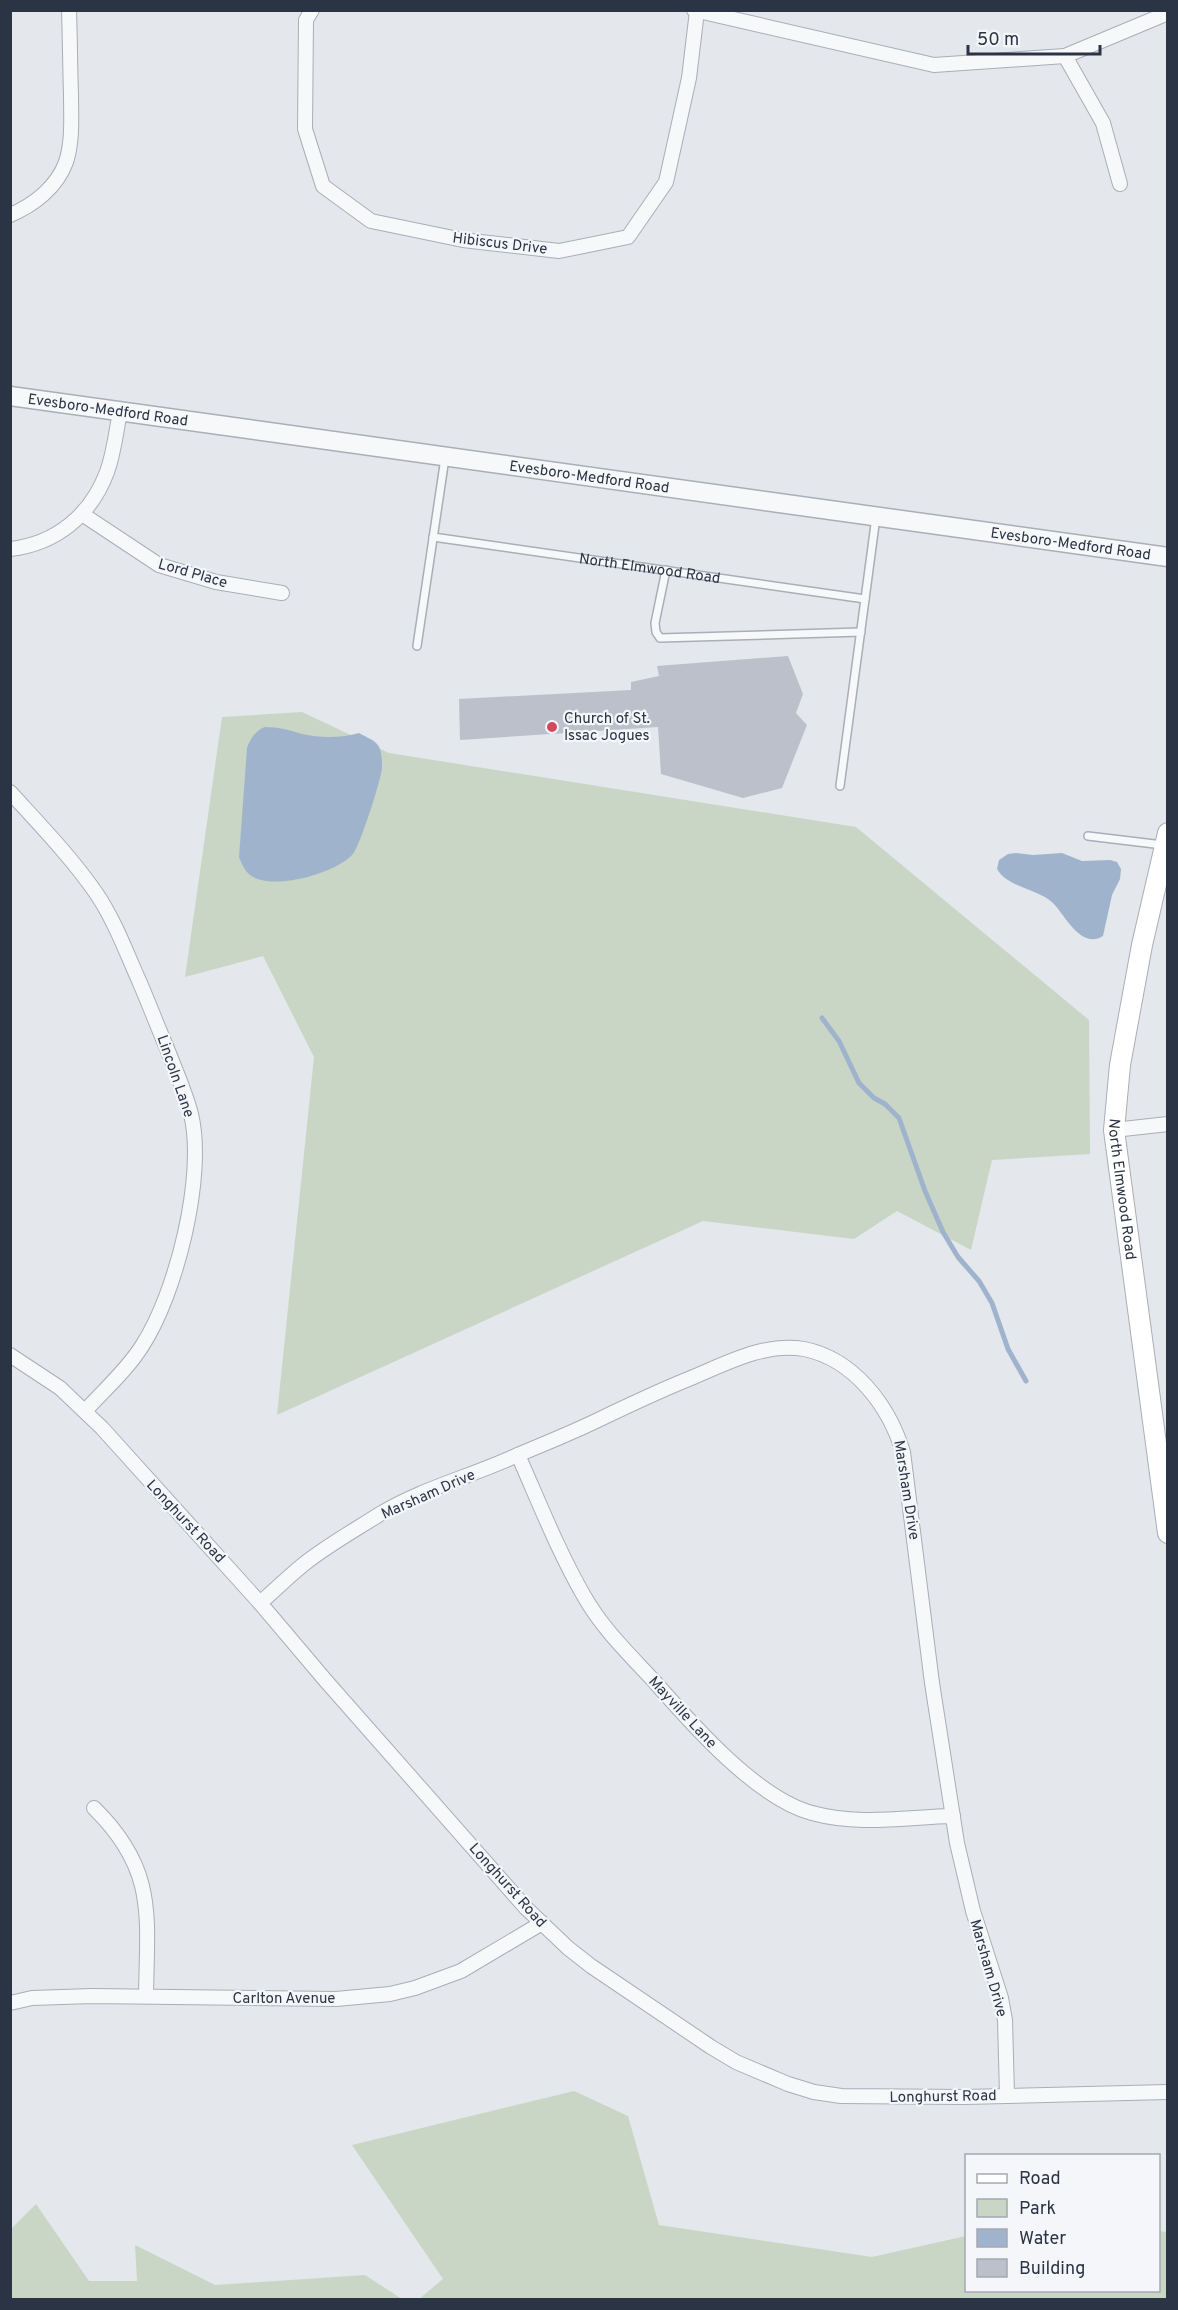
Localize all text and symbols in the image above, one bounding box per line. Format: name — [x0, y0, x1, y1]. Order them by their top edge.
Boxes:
scale bar — [968, 18, 1100, 56]
text: 50 m — [977, 29, 1019, 52]
street label: Hibiscus Drive — [451, 229, 548, 260]
street label: Evesboro-Medford Road — [27, 391, 189, 432]
street label: Evesboro-Medford Road — [508, 458, 671, 499]
street label: Evesboro-Medford Road — [989, 524, 1152, 566]
street label: North Elmwood Road — [578, 550, 721, 589]
street label: Lord Place — [156, 555, 229, 593]
place label: Church of St. Issac Jogues — [564, 710, 650, 746]
marker: Church of St. Issac Jogues — [545, 720, 559, 734]
street label: Lincoln Lane — [152, 1033, 198, 1120]
street label: North Elmwood Road — [1103, 1118, 1139, 1261]
street label: Marsham Drive — [888, 1439, 923, 1541]
street label: Marsham Drive — [379, 1466, 479, 1525]
street label: Longhurst Road — [141, 1476, 228, 1568]
street label: Mayville Lane — [644, 1673, 720, 1753]
street label: Longhurst Road — [464, 1840, 550, 1932]
street label: Marsham Drive — [965, 1917, 1011, 2019]
street label: Carlton Avenue — [233, 1990, 335, 2009]
street label: Longhurst Road — [889, 2087, 997, 2108]
legend — [965, 2154, 1160, 2292]
text: Road — [1019, 2168, 1061, 2191]
text: Park — [1019, 2198, 1056, 2221]
text: Water — [1019, 2228, 1066, 2251]
text: Building — [1019, 2258, 1085, 2281]

